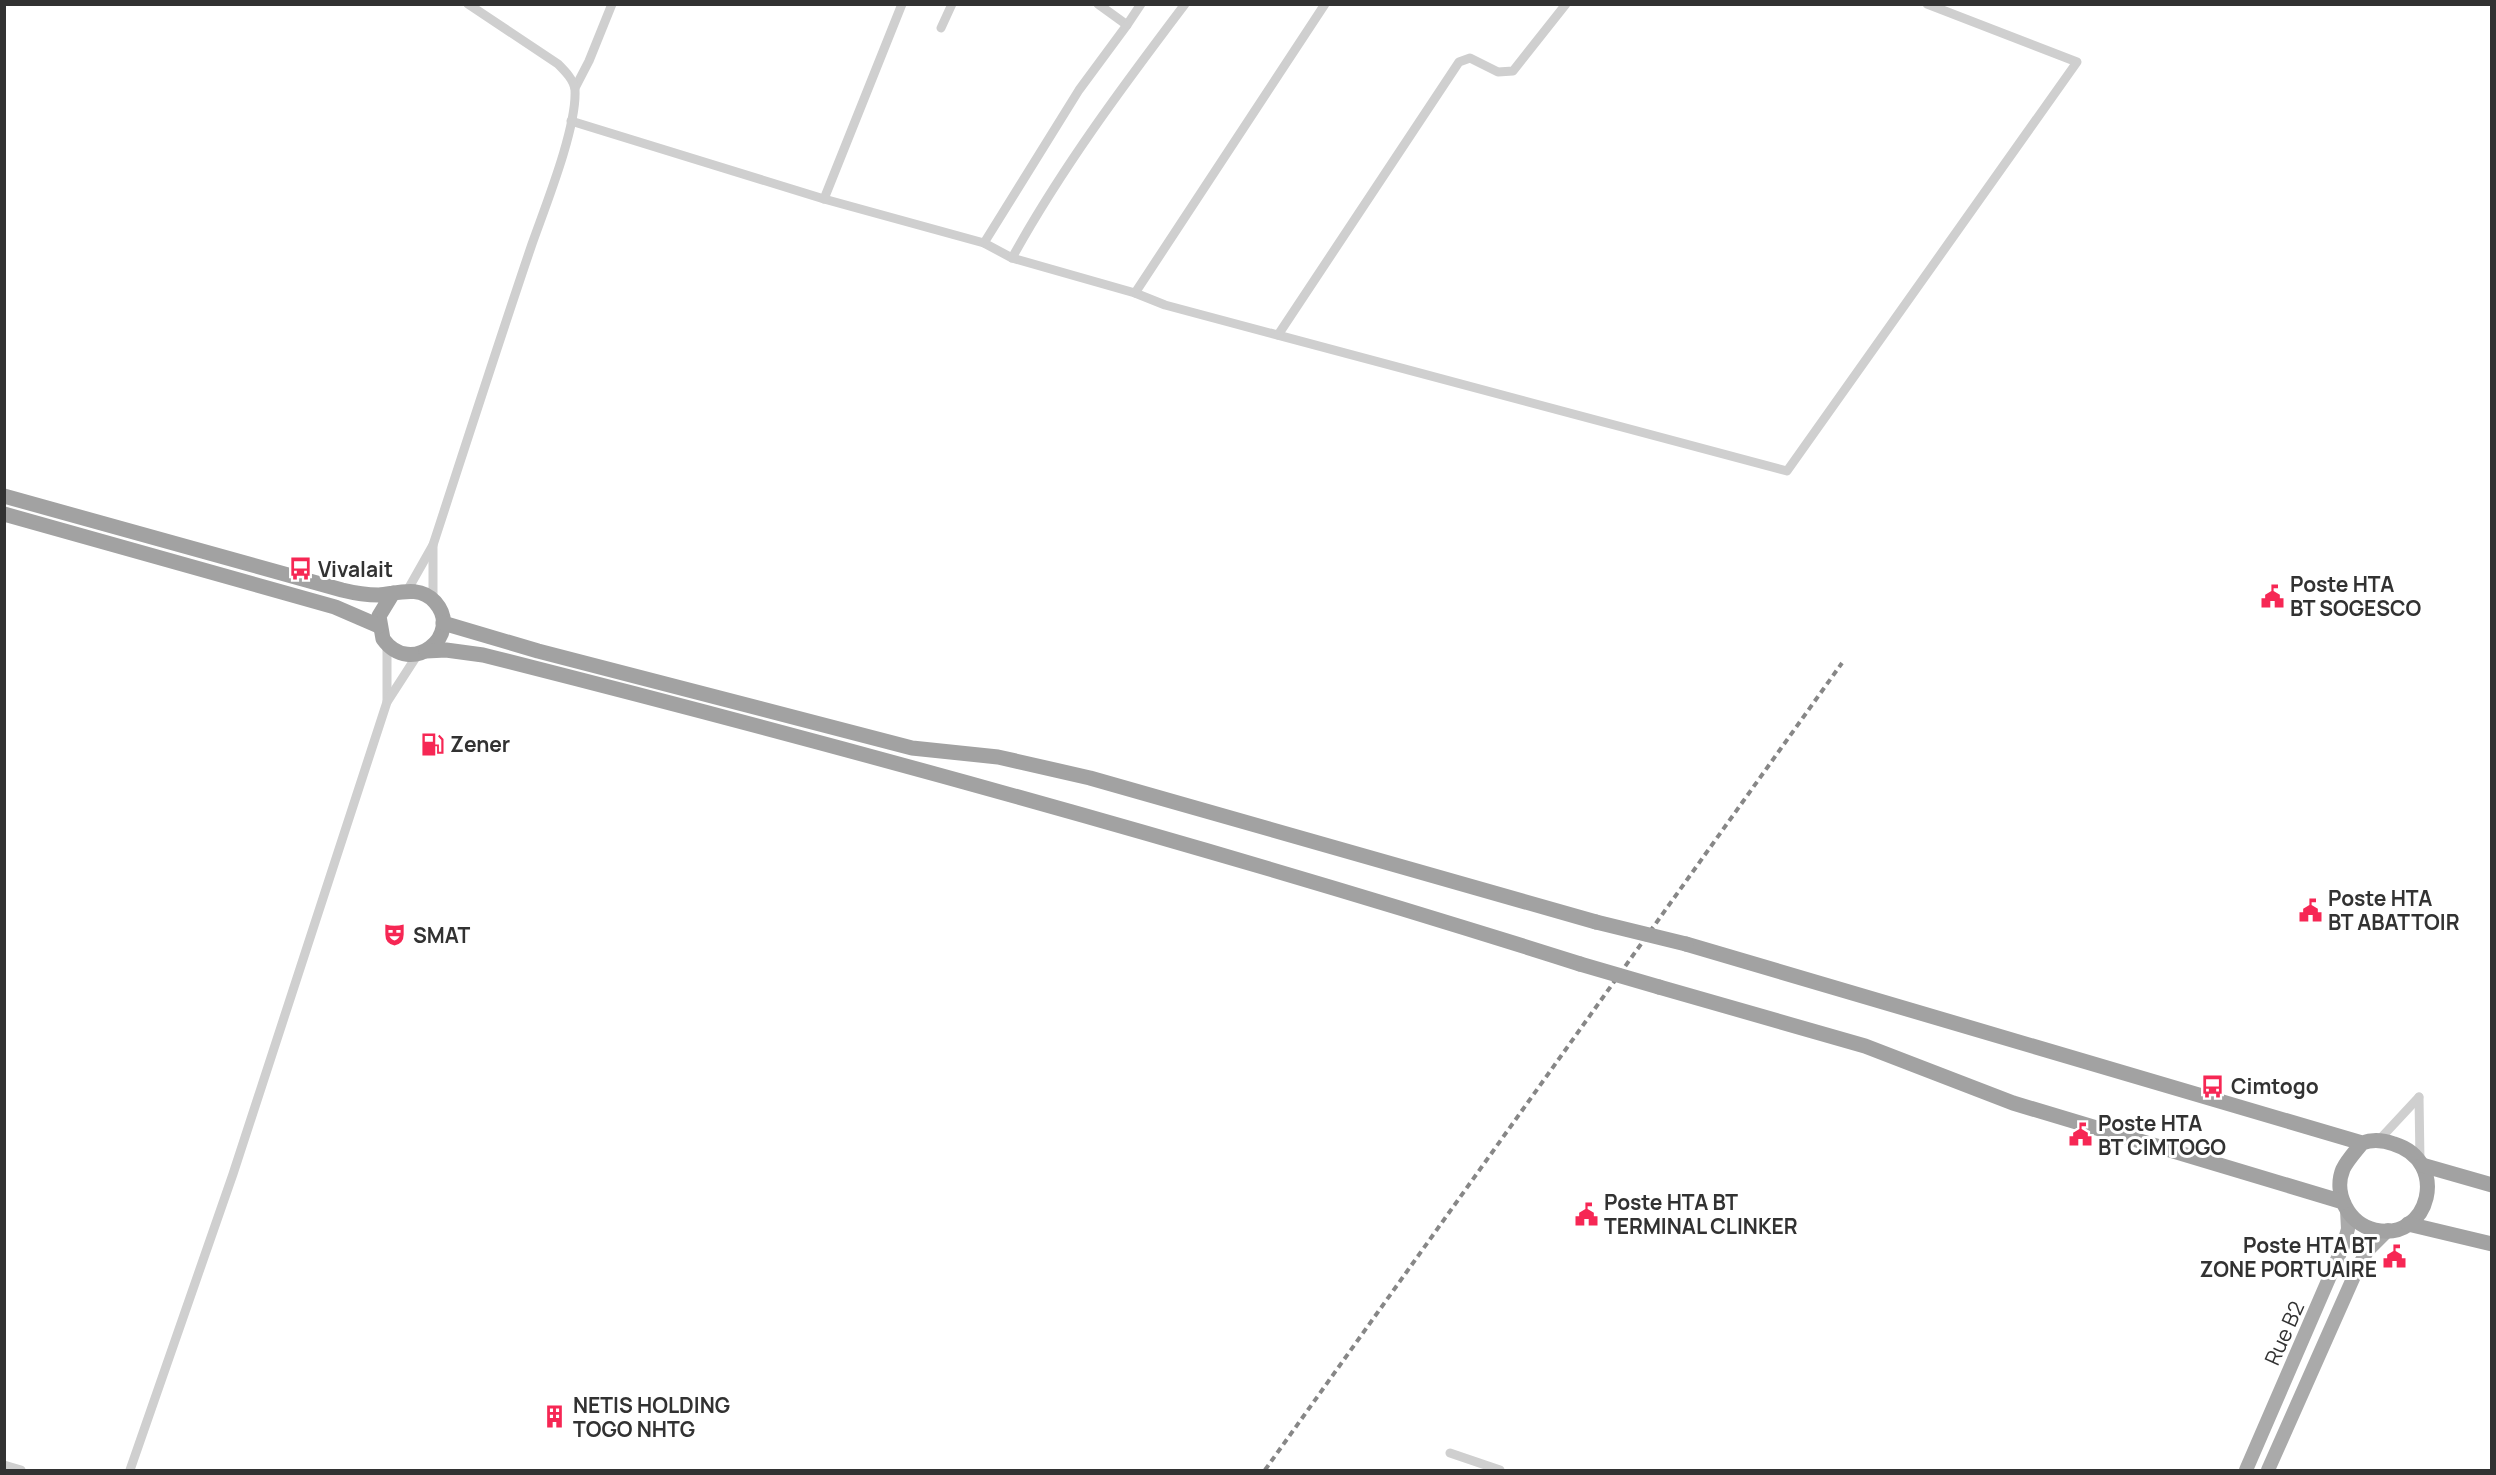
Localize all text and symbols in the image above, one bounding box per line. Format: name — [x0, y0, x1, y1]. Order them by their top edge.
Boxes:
place label: Vivalait — [318, 555, 393, 583]
bus stop icon: Vivalait — [287, 556, 313, 582]
place label: Poste HTA BT SOGESCO — [2290, 570, 2422, 622]
public building icon: Poste HTA BT SOGESCO — [2259, 583, 2285, 609]
place label: Zener — [450, 730, 510, 758]
fuel station icon: Zener — [419, 731, 445, 757]
place label: Poste HTA BT ABATTOIR — [2328, 884, 2460, 936]
public building icon: Poste HTA BT ABATTOIR — [2297, 897, 2323, 923]
place label: SMAT — [413, 921, 471, 949]
theatre icon: SMAT — [382, 922, 408, 948]
place label: Cimtogo — [2231, 1072, 2319, 1100]
bus stop icon: Cimtogo — [2200, 1073, 2226, 1099]
place label: Poste HTA BT CIMTOGO — [2098, 1109, 2226, 1161]
public building icon: Poste HTA BT CIMTOGO — [2067, 1122, 2093, 1148]
place label: Poste HTA BT TERMINAL CLINKER — [1604, 1188, 1798, 1240]
public building icon: Poste HTA BT TERMINAL CLINKER — [1573, 1201, 1599, 1227]
place label: Poste HTA BT ZONE PORTUAIRE — [2199, 1231, 2377, 1283]
public building icon: Poste HTA BT ZONE PORTUAIRE — [2382, 1244, 2408, 1270]
street label: Rue B2 — [2258, 1297, 2310, 1369]
place label: NETIS HOLDING TOGO NHTG — [573, 1391, 730, 1443]
building icon: NETIS HOLDING TOGO NHTG — [542, 1404, 568, 1430]

